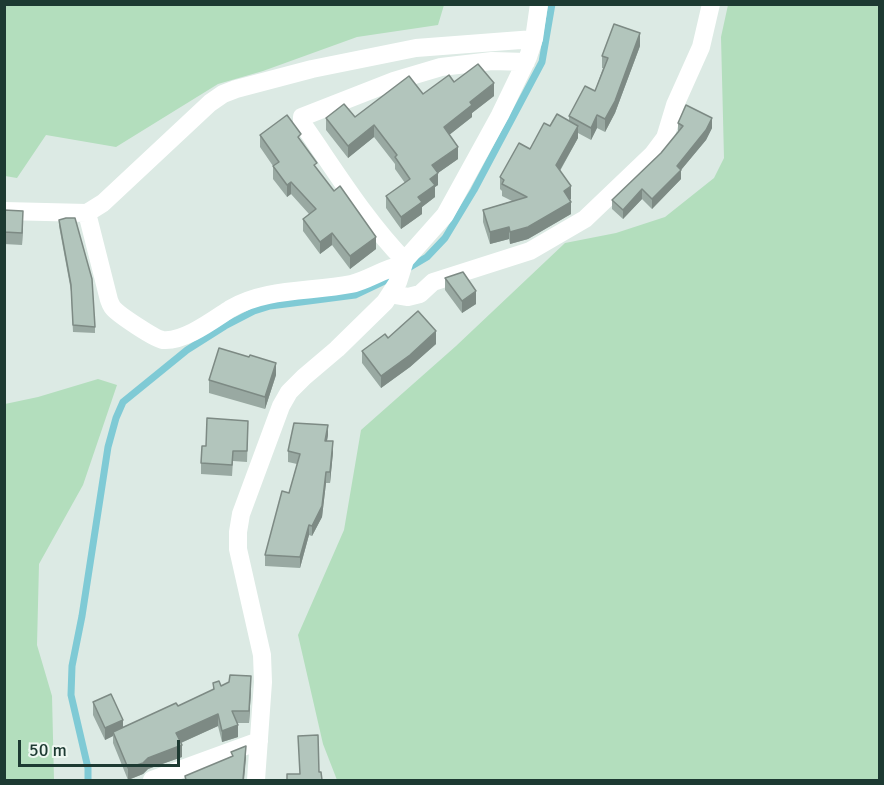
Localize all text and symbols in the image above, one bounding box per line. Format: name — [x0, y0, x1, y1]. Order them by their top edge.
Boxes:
scale bar — [21, 728, 183, 766]
text: 50 m — [29, 739, 67, 761]

